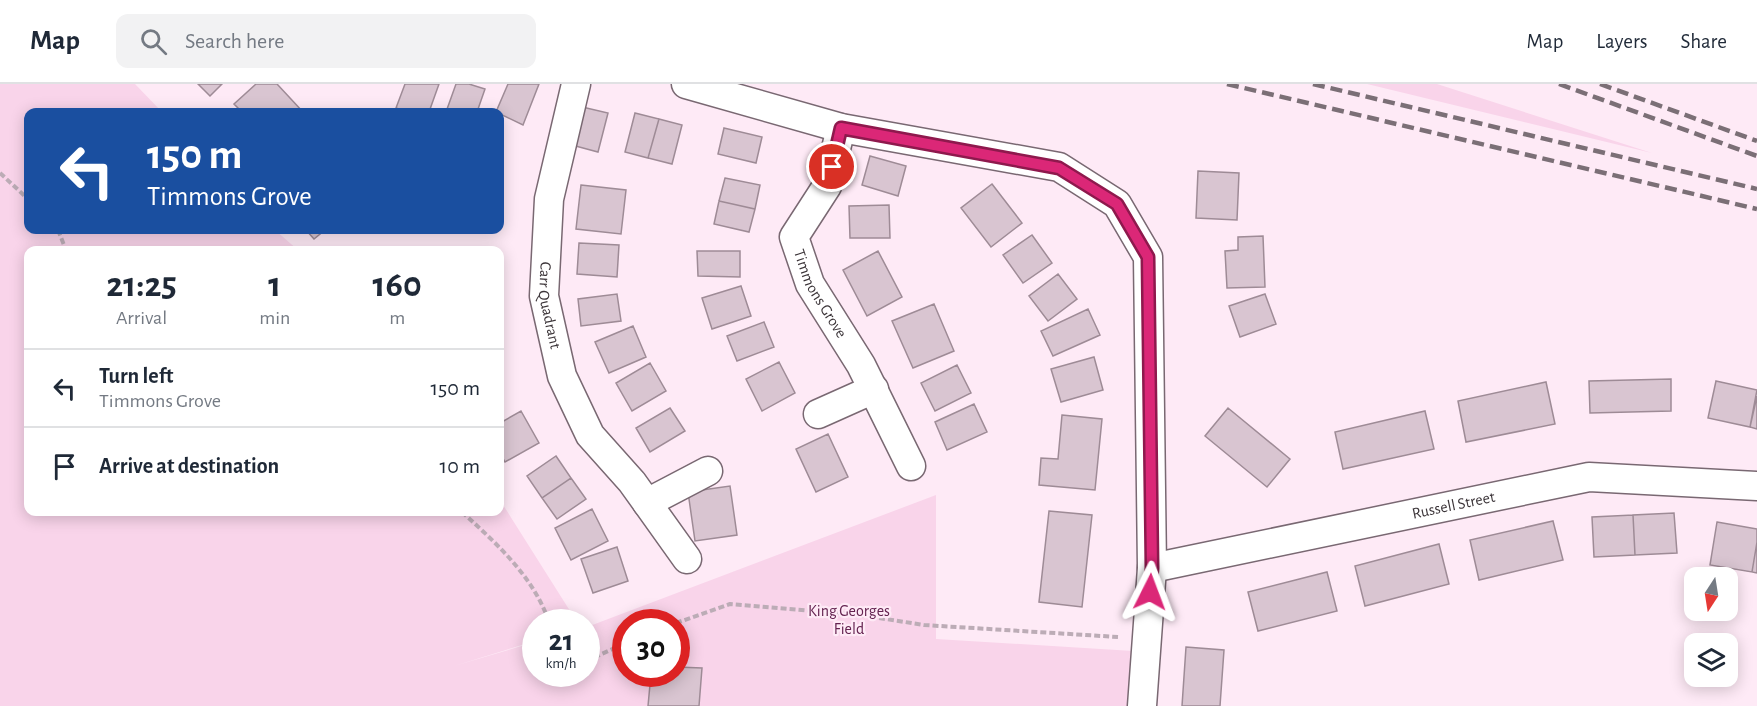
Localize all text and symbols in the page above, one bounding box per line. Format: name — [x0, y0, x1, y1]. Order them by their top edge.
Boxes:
search box — [116, 14, 536, 68]
icon: search — [137, 25, 170, 58]
text: Map — [30, 27, 80, 55]
text: Search here — [185, 30, 284, 52]
text: Map — [1527, 31, 1563, 52]
text: Layers — [1596, 31, 1647, 52]
text: Share — [1680, 31, 1727, 52]
icon: left — [48, 132, 126, 210]
text: 150 m — [147, 134, 242, 176]
pin — [806, 141, 857, 192]
icon: arrive — [815, 150, 848, 183]
text: Timmons Grove — [147, 183, 312, 210]
street label: Timmons Grove — [791, 247, 850, 341]
street label: Carr Quadrant — [535, 261, 564, 350]
text: 21:25 — [106, 267, 177, 303]
text: 1 — [268, 267, 281, 303]
text: 160 — [373, 267, 422, 303]
text: Arrival — [116, 308, 167, 328]
text: min — [259, 308, 290, 328]
text: m — [389, 308, 405, 328]
text: Turn left — [99, 365, 173, 387]
icon: left — [48, 372, 81, 405]
text: 150 m — [430, 377, 480, 399]
text: Timmons Grove — [99, 391, 221, 411]
icon: arrive — [48, 450, 81, 483]
text: Arrive at destination — [99, 455, 279, 477]
text: 10 m — [440, 455, 480, 477]
street label: Russell Street — [1411, 489, 1496, 522]
position arrow — [1118, 560, 1182, 624]
north arrow — [1684, 567, 1738, 621]
map controls — [1684, 567, 1738, 687]
park label: King Georges Field — [808, 603, 890, 637]
speed limit sign: 30 — [612, 609, 690, 687]
text: 21 — [549, 626, 573, 656]
button: layers — [1684, 633, 1738, 687]
text: km/h — [546, 656, 576, 671]

